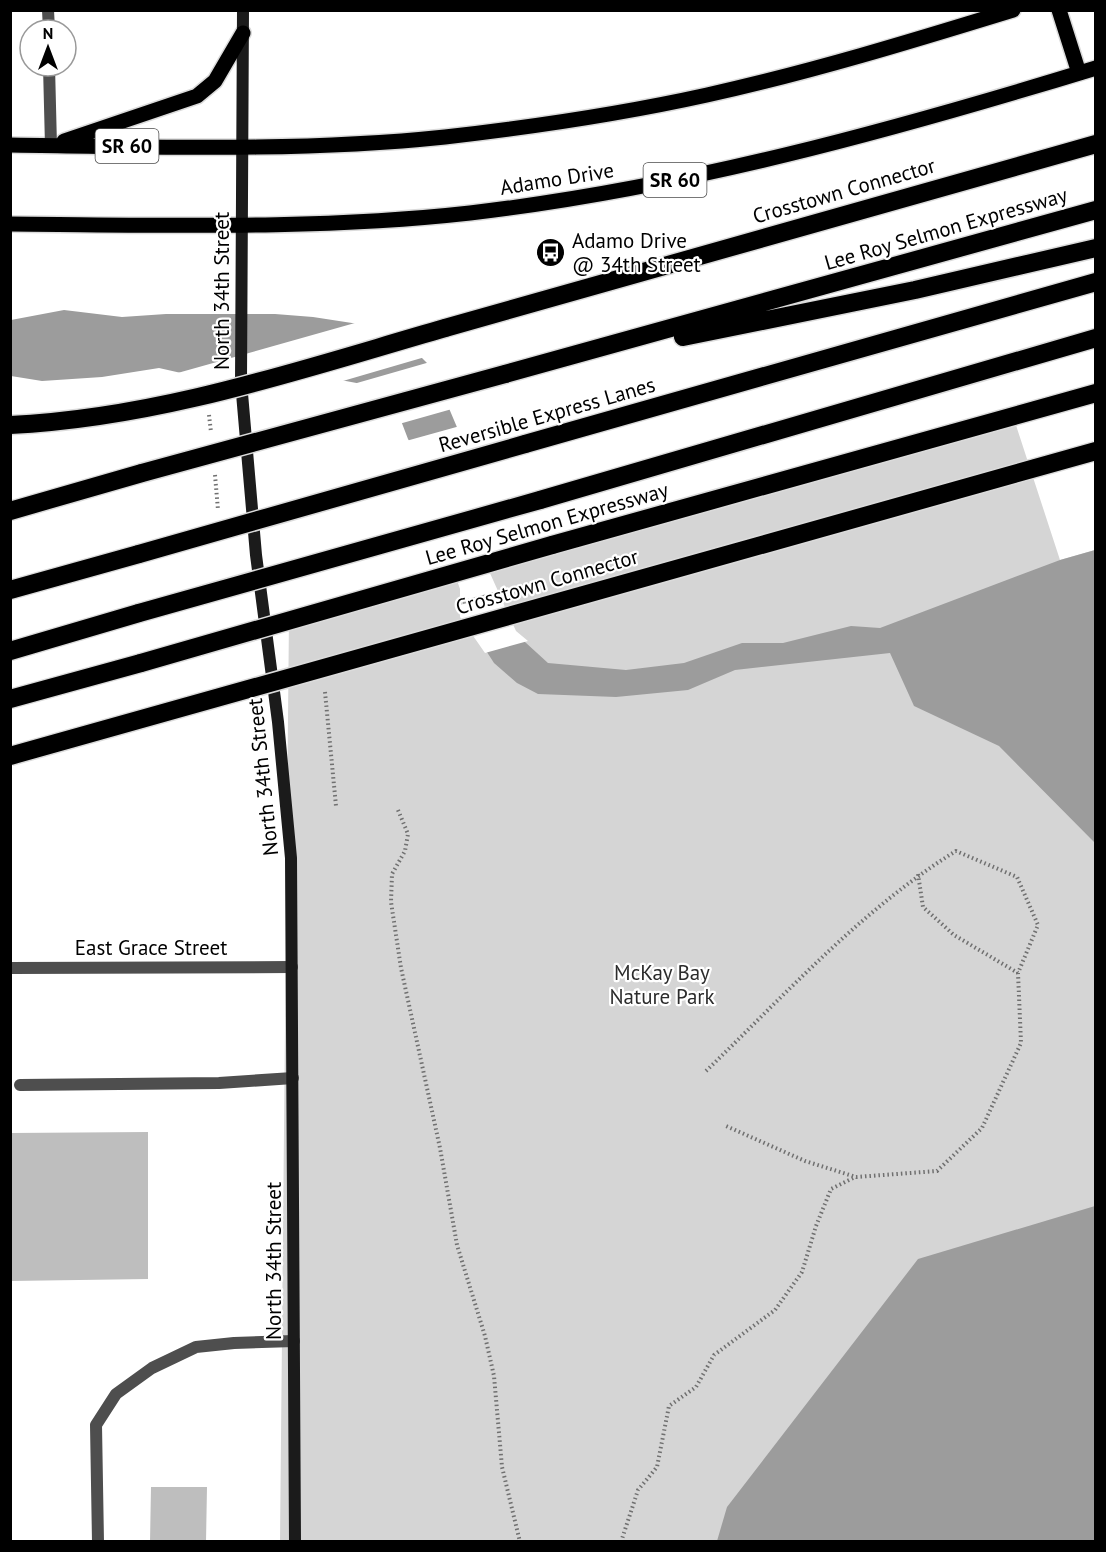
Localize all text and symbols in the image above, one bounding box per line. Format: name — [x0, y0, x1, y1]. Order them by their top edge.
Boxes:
north arrow — [18, 18, 78, 78]
text: N — [43, 23, 53, 43]
road number: SR 60 — [96, 129, 158, 163]
street label: Crosstown Connector — [749, 152, 938, 230]
street label: Adamo Drive — [498, 156, 616, 201]
road number: SR 60 — [644, 163, 706, 197]
street label: Lee Roy Selmon Expressway — [821, 181, 1071, 276]
street label: North 34th Street — [208, 212, 235, 370]
place label: Adamo Drive @ 34th Street — [572, 227, 701, 278]
bus stop icon: Adamo Drive @ 34th Street — [535, 237, 567, 269]
street label: Reversible Express Lanes — [435, 371, 658, 458]
street label: Lee Roy Selmon Expressway — [422, 476, 672, 571]
street label: Crosstown Connector — [452, 543, 641, 621]
street label: North 34th Street — [241, 697, 284, 857]
street label: East Grace Street — [75, 934, 227, 961]
park label: McKay Bay Nature Park — [609, 959, 715, 1010]
street label: North 34th Street — [260, 1182, 287, 1340]

